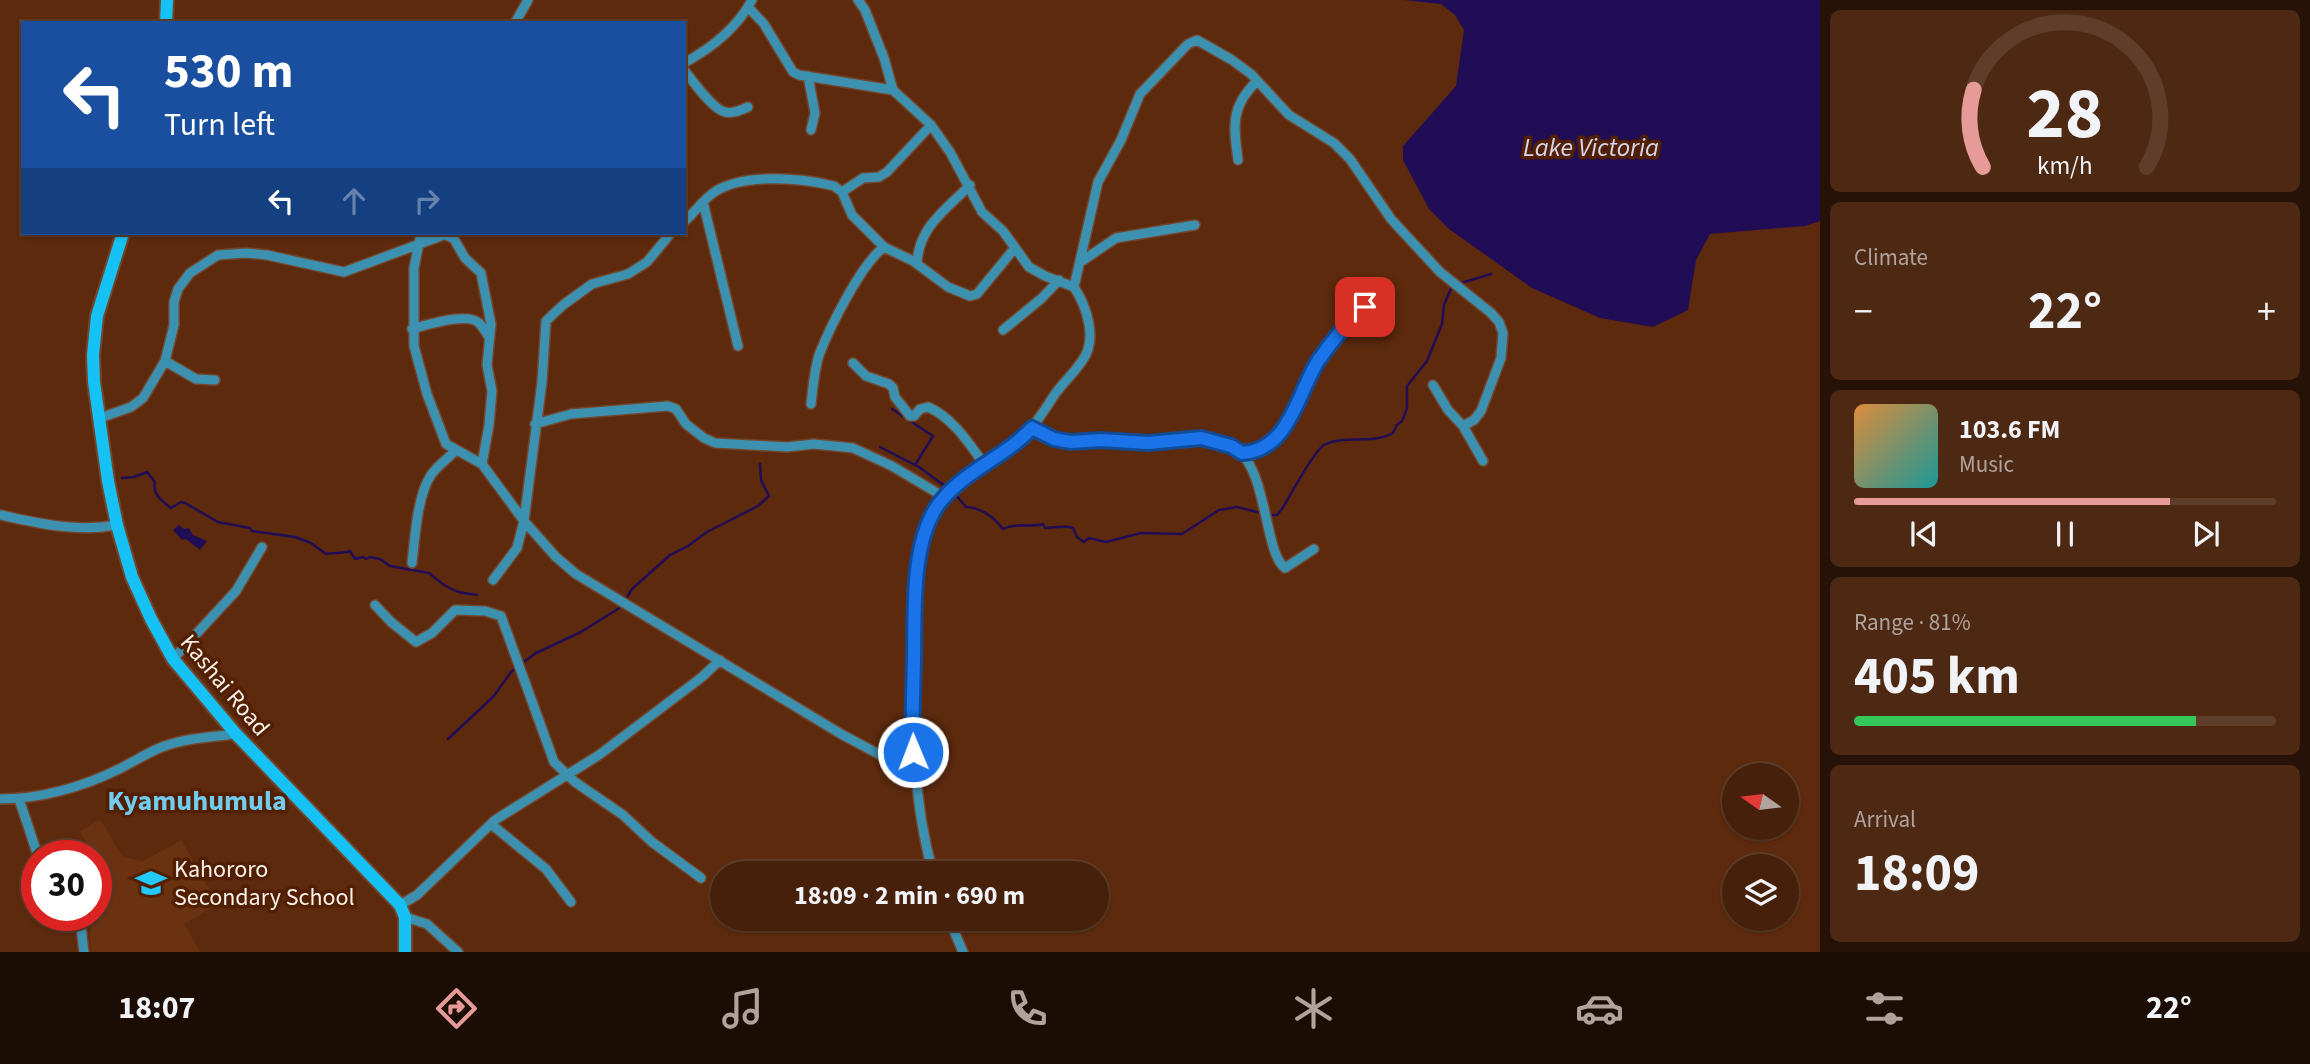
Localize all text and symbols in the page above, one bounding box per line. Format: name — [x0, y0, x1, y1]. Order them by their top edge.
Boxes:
text: 530 m — [164, 37, 293, 107]
icon: left — [49, 49, 140, 140]
text: 28 — [2027, 62, 2103, 166]
text: Turn left — [164, 102, 275, 148]
water label: Lake Victoria — [1523, 129, 1659, 166]
text: km/h — [2037, 148, 2093, 184]
icon: left — [262, 182, 300, 220]
icon: ahead — [335, 182, 373, 220]
icon: right — [408, 182, 446, 220]
text: Climate — [1854, 241, 1928, 274]
text: 22° — [2028, 275, 2102, 349]
pin — [1335, 277, 1395, 337]
text: − — [1854, 285, 1873, 339]
text: + — [2257, 285, 2276, 339]
icon: arrive — [1346, 288, 1384, 326]
text: 103.6 FM — [1959, 411, 2060, 448]
text: Music — [1959, 448, 2014, 481]
icon: previous — [1905, 515, 1943, 553]
icon: pause — [2046, 515, 2084, 553]
icon: next — [2187, 515, 2225, 553]
text: Range · 81% — [1854, 606, 1971, 639]
street label: Kashai Road — [172, 627, 278, 744]
text: 405 km — [1854, 640, 2020, 714]
position arrow — [876, 715, 950, 789]
north arrow — [1722, 763, 1799, 840]
map controls — [1722, 763, 1799, 931]
district label: Kyamuhumula — [107, 781, 287, 821]
text: Arrival — [1854, 803, 1916, 836]
text: 18:09 — [1854, 837, 1979, 911]
speed limit sign: 30 — [21, 840, 112, 931]
place label: Kahororo Secondary School — [174, 852, 355, 915]
button: layers — [1722, 854, 1799, 931]
school or university icon: Kahororo Secondary School — [134, 866, 168, 900]
text: 18:09 · 2 min · 690 m — [794, 877, 1025, 914]
icon: directions — [432, 984, 481, 1033]
icon: music — [718, 984, 767, 1033]
icon: phone — [1003, 984, 1052, 1033]
icon: climate — [1289, 984, 1338, 1033]
icon: car — [1575, 984, 1624, 1033]
icon: filters — [1860, 984, 1909, 1033]
text: 18:07 — [118, 985, 196, 1031]
text: 22° — [2146, 985, 2192, 1031]

